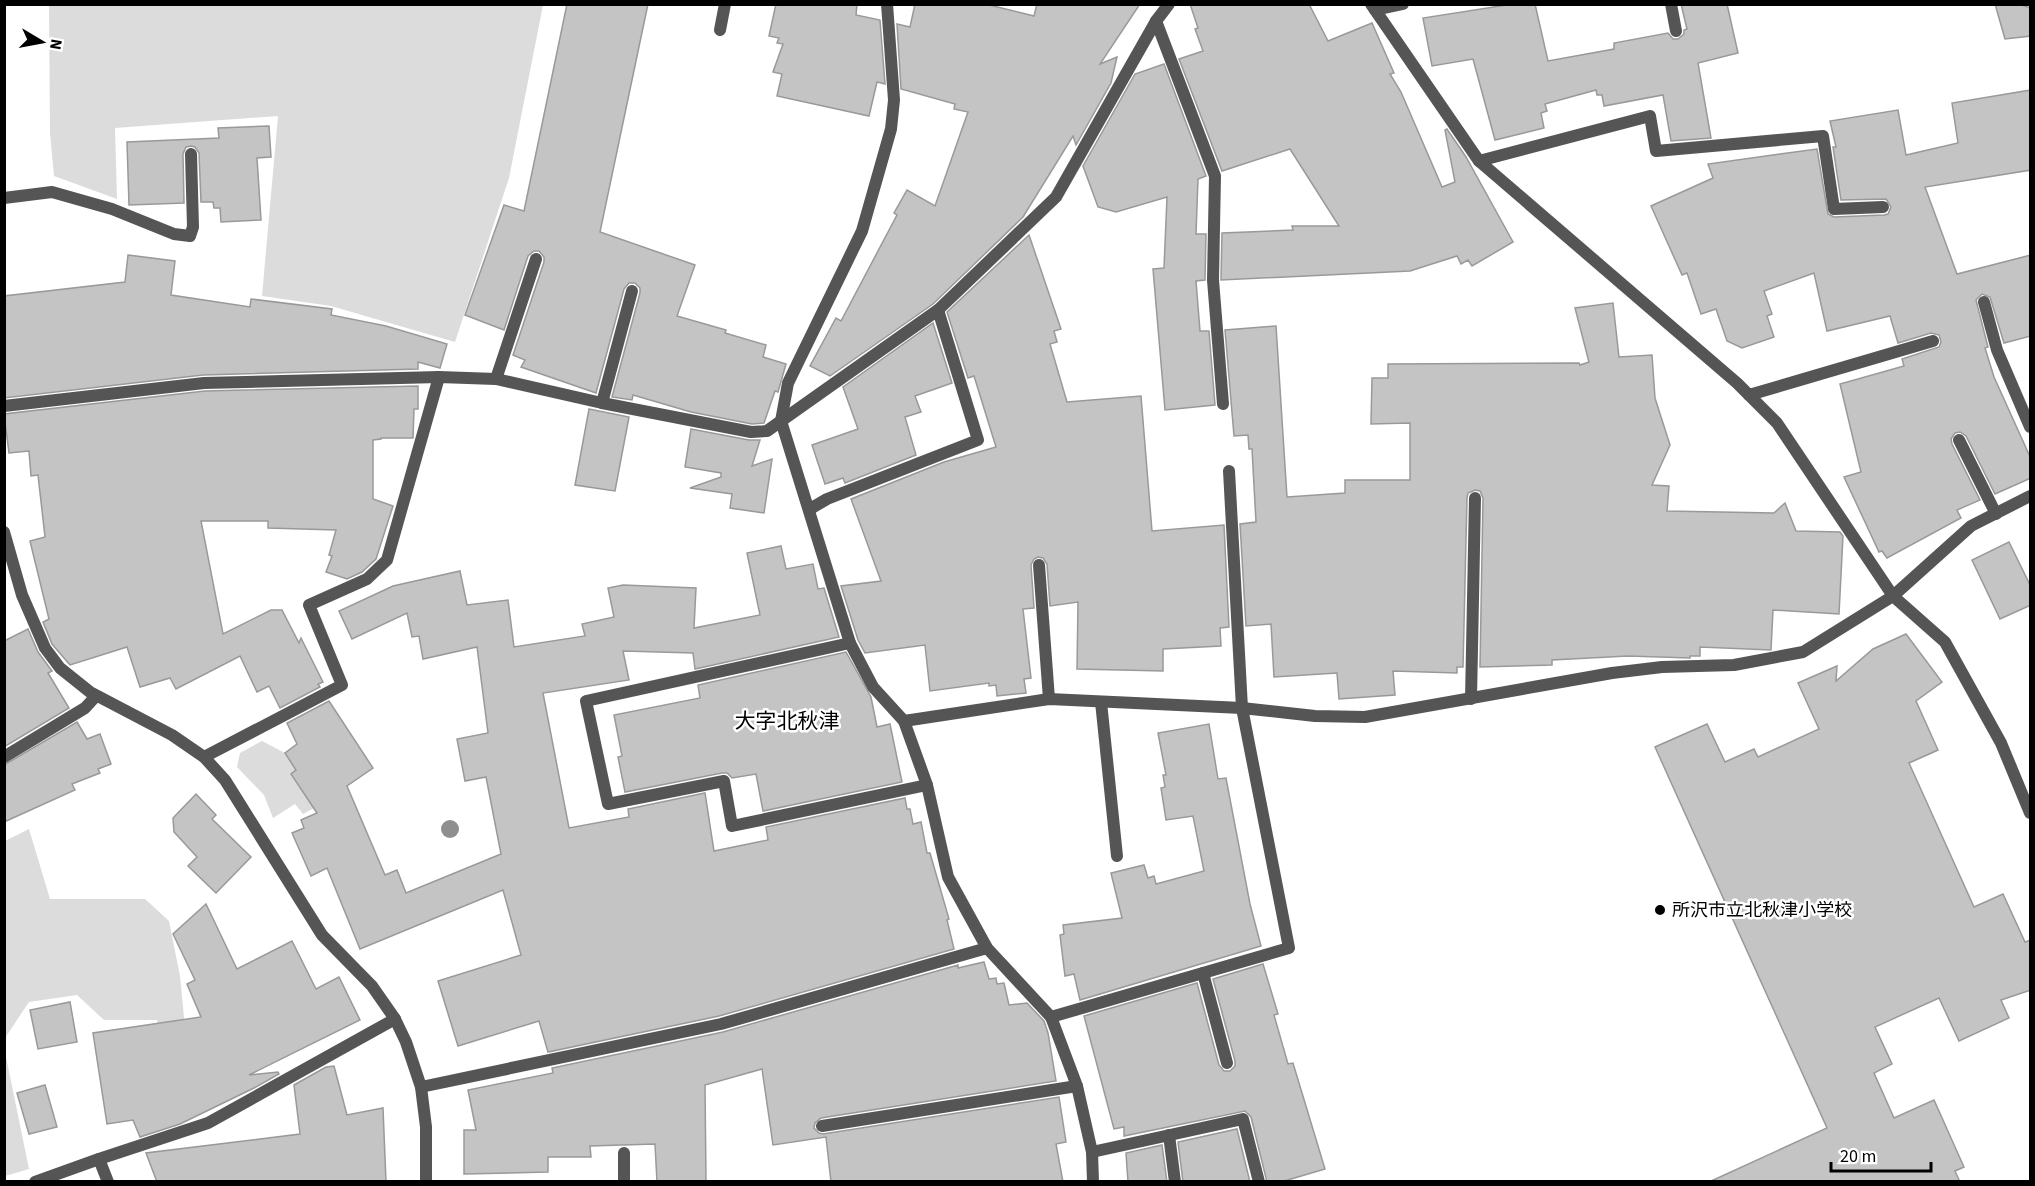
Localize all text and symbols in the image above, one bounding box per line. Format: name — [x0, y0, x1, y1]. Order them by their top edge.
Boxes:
north arrow — [12, 12, 72, 72]
text: N — [44, 37, 68, 52]
district label: 大字北秋津 — [735, 706, 840, 736]
place label: 所沢市立北秋津小学校 — [1672, 898, 1852, 923]
marker: 所沢市立北秋津小学校 — [1653, 903, 1667, 917]
scale bar — [1831, 1135, 1932, 1173]
text: 20 m — [1840, 1144, 1876, 1169]

